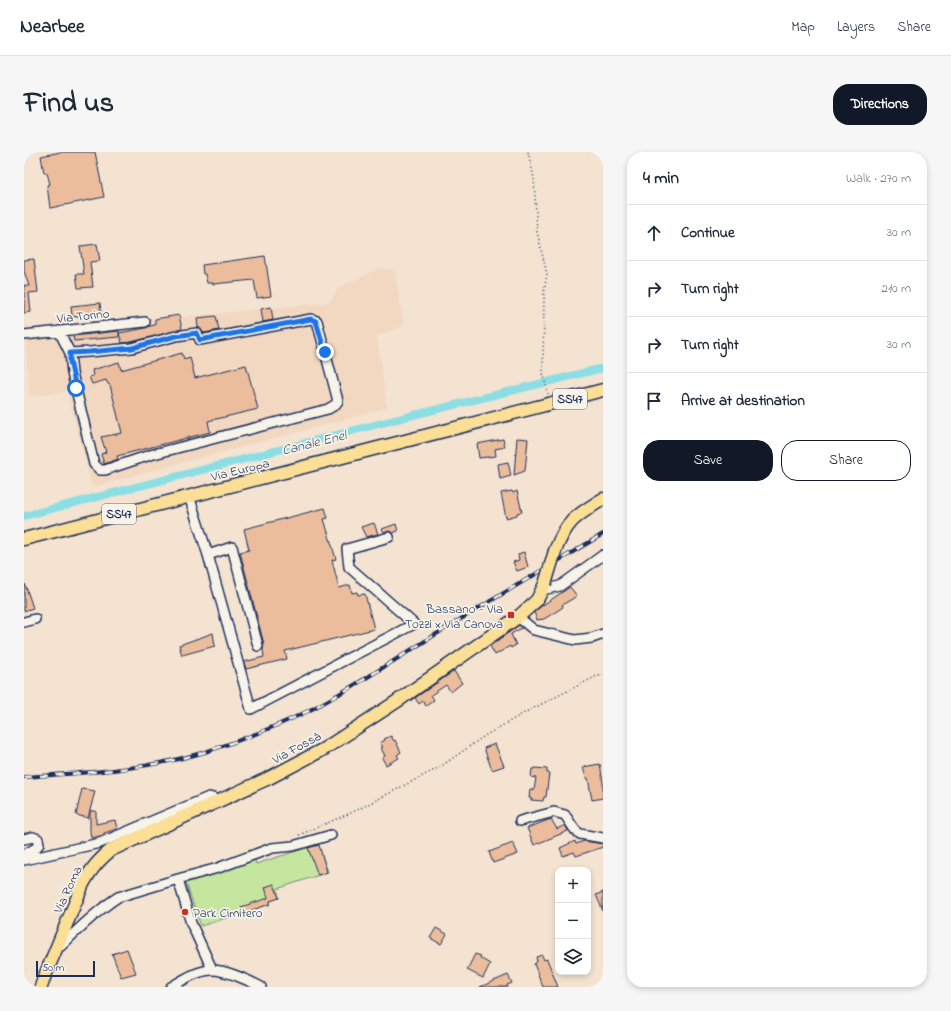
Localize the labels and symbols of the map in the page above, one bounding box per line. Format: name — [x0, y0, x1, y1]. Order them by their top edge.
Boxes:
street label: Via Torino — [55, 304, 111, 329]
route end — [316, 343, 334, 361]
route start — [67, 379, 85, 397]
road number: SS47 — [553, 389, 587, 409]
water label: Canale Enel — [280, 425, 350, 462]
street label: Via Europa — [208, 454, 272, 487]
road number: SS47 — [102, 504, 136, 524]
place label: Bassano - Via Tozzi x Via Canova — [405, 600, 503, 634]
marker: Bassano - Via Tozzi x Via Canova — [506, 610, 516, 620]
street label: Via Fossà — [268, 727, 325, 770]
street label: Via Roma — [49, 863, 88, 917]
place label: Park Cimitero — [193, 904, 263, 923]
marker: Park Cimitero — [180, 907, 190, 917]
scale bar — [36, 959, 95, 978]

